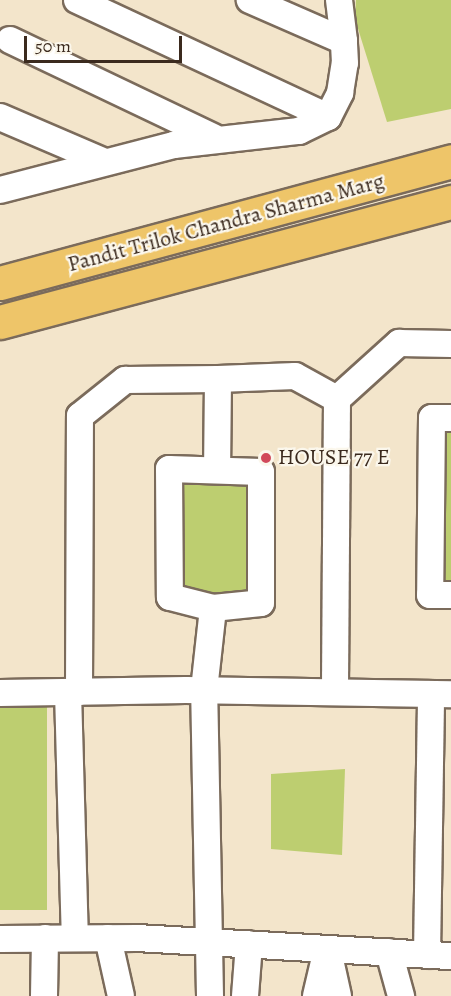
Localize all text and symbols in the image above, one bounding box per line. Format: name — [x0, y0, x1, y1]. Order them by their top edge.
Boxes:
scale bar — [27, 24, 184, 62]
text: 50 m — [35, 34, 71, 58]
street label: Pandit Trilok Chandra Sharma Marg — [65, 168, 387, 278]
place label: HOUSE 77 E — [278, 445, 390, 471]
marker: HOUSE 77 E — [259, 451, 273, 465]

